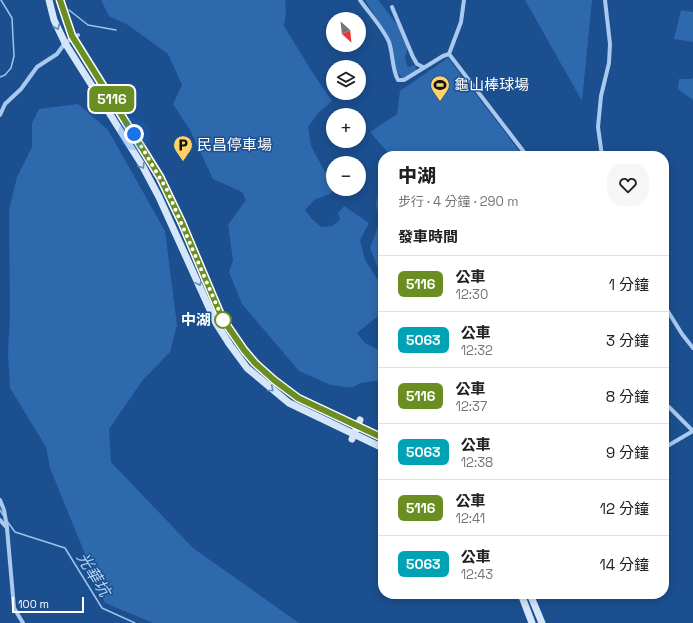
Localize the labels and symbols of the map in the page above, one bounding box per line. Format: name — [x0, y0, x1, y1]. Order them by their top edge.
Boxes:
north arrow — [326, 12, 366, 52]
one-way arrow — [52, 23, 60, 31]
sports icon: 龜山棒球場 — [429, 74, 451, 102]
place label: 龜山棒球場 — [454, 75, 529, 94]
line badge: 5116 — [84, 86, 140, 112]
your location — [124, 124, 144, 144]
parking icon: 民昌停車場 — [172, 134, 194, 162]
place label: 民昌停車場 — [197, 135, 272, 154]
one-way arrow — [138, 162, 145, 169]
one-way arrow — [194, 280, 202, 287]
place label: 中湖 — [181, 310, 211, 329]
marker: 中湖 — [214, 311, 232, 329]
one-way arrow — [267, 384, 274, 391]
water label: 光華坑 — [72, 548, 116, 602]
scale bar — [12, 595, 84, 614]

